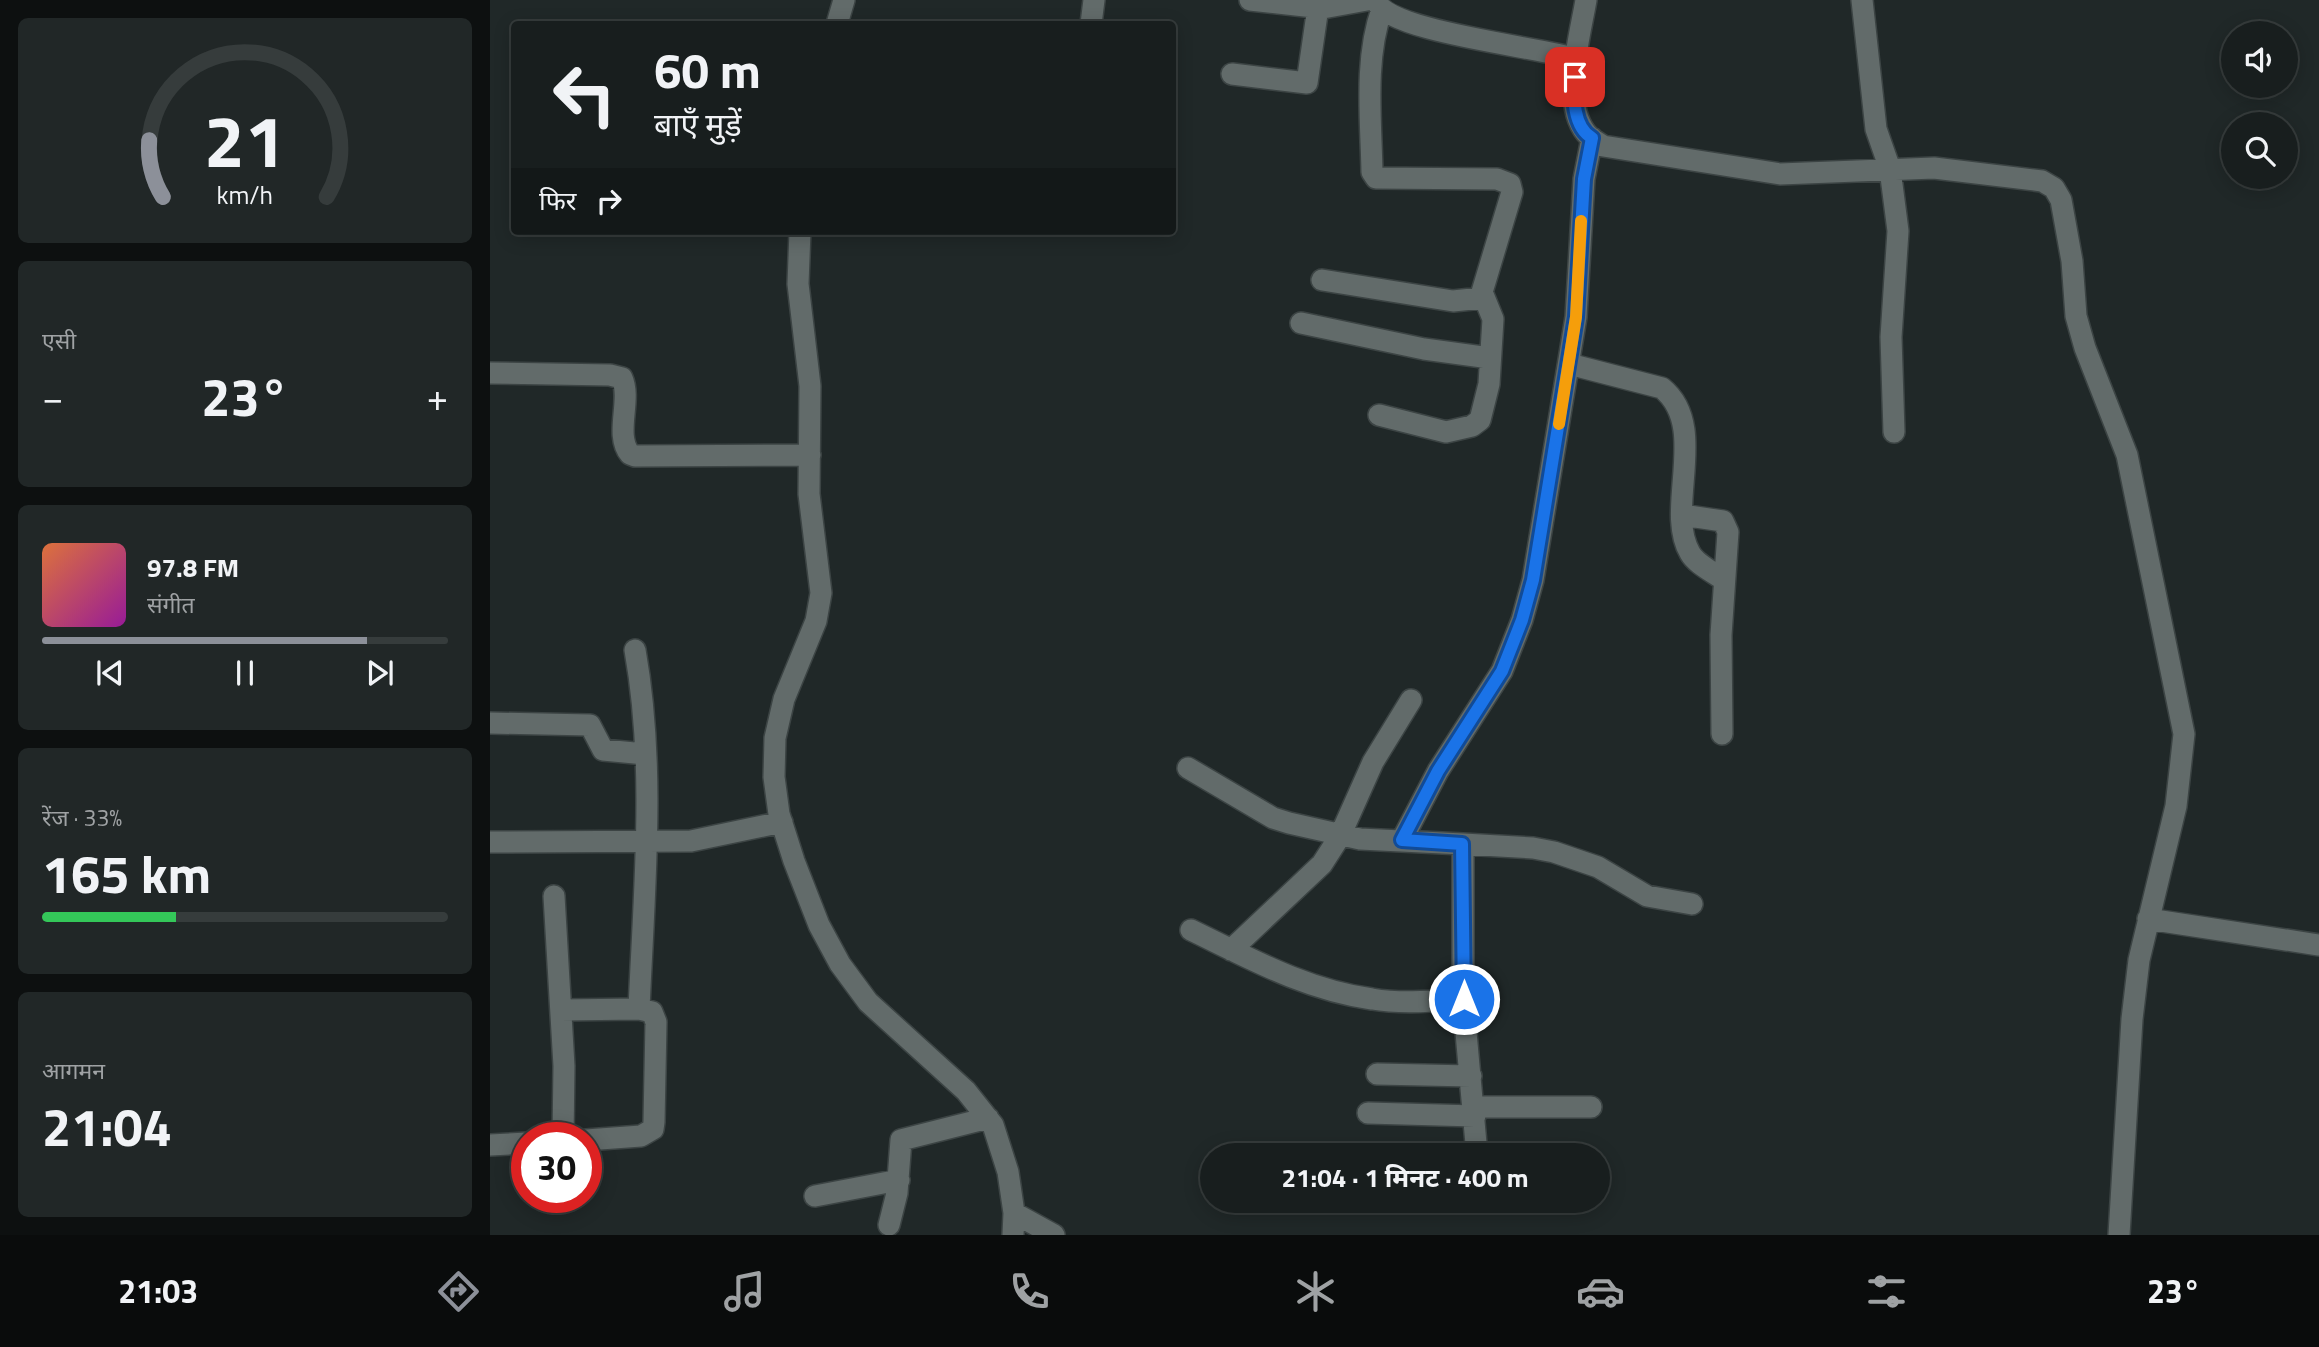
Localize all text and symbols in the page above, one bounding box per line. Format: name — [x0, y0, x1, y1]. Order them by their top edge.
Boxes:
map controls — [2221, 21, 2298, 189]
button: sound — [2221, 21, 2298, 98]
text: 60 m — [654, 32, 761, 107]
pin — [1545, 47, 1605, 107]
icon: left — [539, 49, 630, 140]
icon: arrive — [1556, 58, 1594, 96]
text: 21 — [204, 85, 286, 195]
text: बाएँ मुड़ें — [654, 100, 742, 148]
button: search — [2221, 112, 2298, 189]
text: km/h — [217, 176, 273, 214]
text: फिर — [539, 181, 576, 220]
icon: right — [590, 182, 628, 220]
text: एसी — [42, 323, 76, 358]
text: 23° — [201, 357, 289, 436]
text: − — [42, 368, 63, 426]
text: + — [427, 368, 448, 426]
text: 97.8 FM — [147, 548, 239, 587]
text: संगीत — [147, 587, 195, 622]
icon: previous — [91, 654, 129, 692]
icon: pause — [226, 654, 264, 692]
icon: next — [361, 654, 399, 692]
text: रेंज · 33% — [42, 800, 122, 835]
text: 165 km — [42, 834, 211, 913]
position arrow — [1427, 962, 1501, 1036]
text: आगमन — [42, 1053, 105, 1088]
text: 21:04 — [42, 1087, 172, 1166]
speed limit sign: 30 — [511, 1122, 602, 1213]
text: 21:04 · 1 मिनट · 400 m — [1281, 1158, 1529, 1197]
text: 21:03 — [118, 1267, 198, 1315]
icon: directions — [434, 1267, 483, 1316]
icon: music — [720, 1267, 769, 1316]
icon: phone — [1005, 1267, 1054, 1316]
icon: climate — [1291, 1267, 1340, 1316]
icon: car — [1576, 1267, 1625, 1316]
icon: filters — [1862, 1267, 1911, 1316]
text: 23° — [2147, 1267, 2201, 1315]

